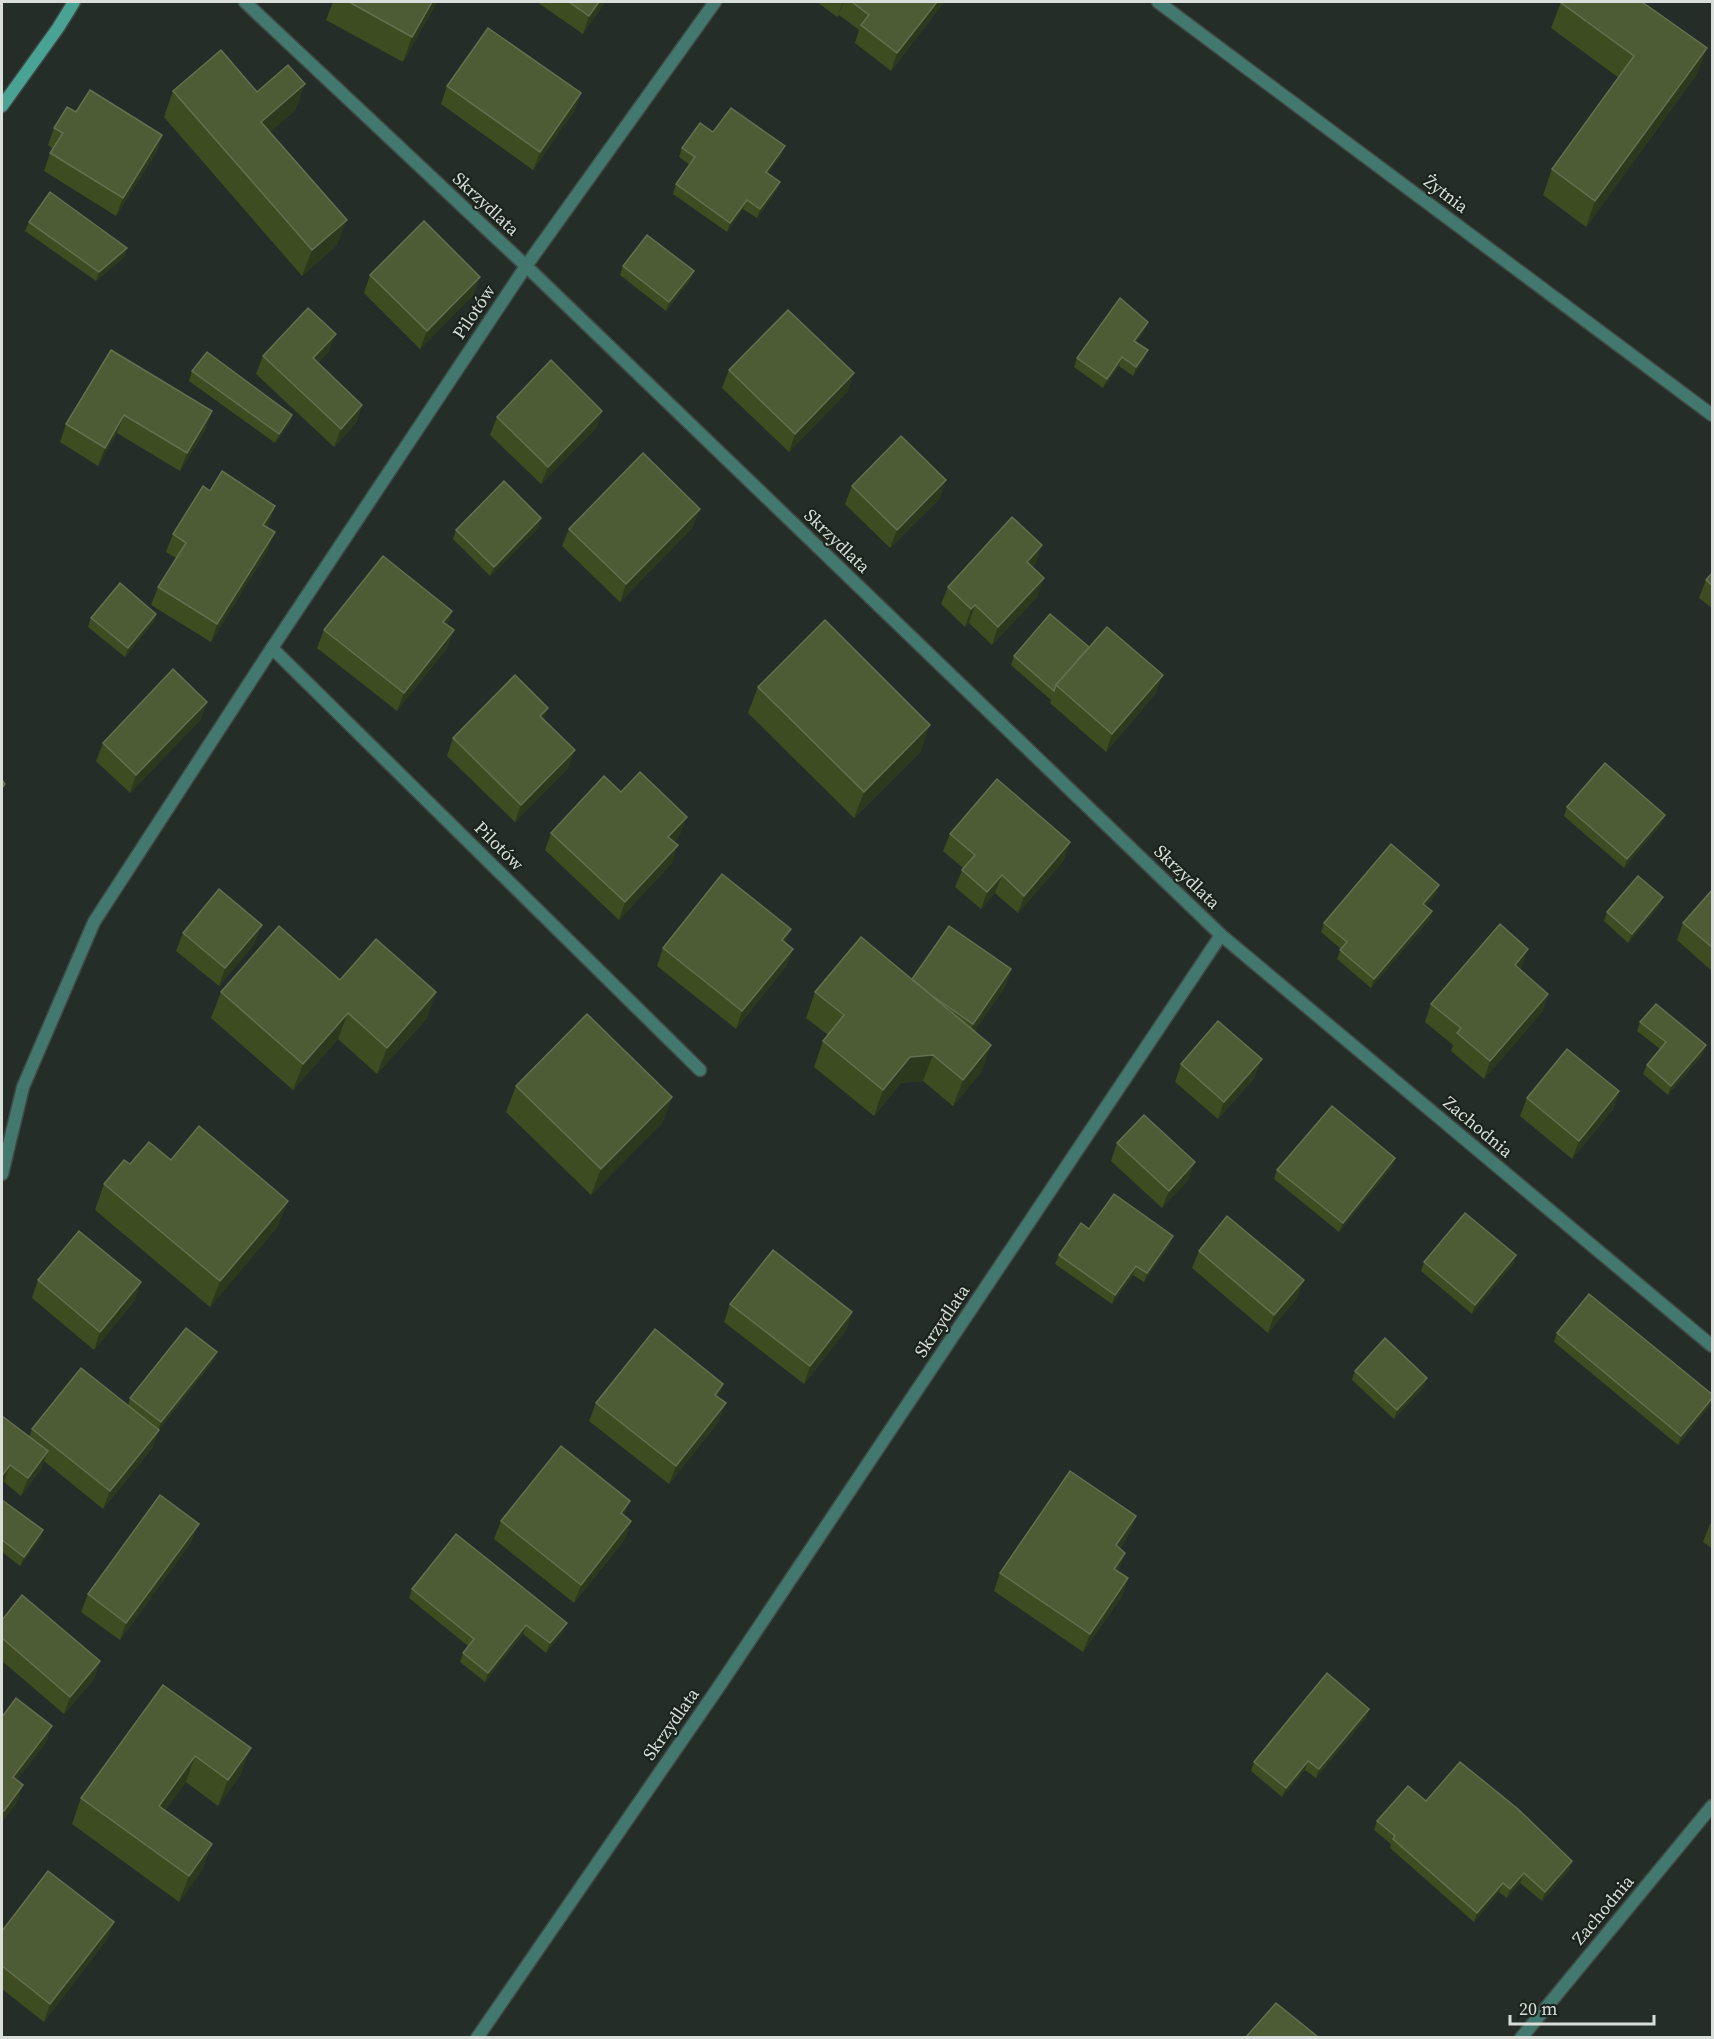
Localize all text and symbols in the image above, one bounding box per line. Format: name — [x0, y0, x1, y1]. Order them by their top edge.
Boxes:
street label: Skrzydlata — [447, 166, 526, 242]
street label: Żytnia — [1419, 169, 1474, 219]
street label: Pilotów — [446, 279, 501, 344]
street label: Skrzydlata — [799, 503, 877, 579]
street label: Pilotów — [469, 815, 530, 876]
street label: Skrzydlata — [1149, 839, 1227, 915]
street label: Zachodnia — [1438, 1090, 1519, 1164]
street label: Skrzydlata — [908, 1279, 976, 1362]
street label: Skrzydlata — [637, 1682, 705, 1765]
street label: Zachodnia — [1566, 1869, 1640, 1950]
scale bar — [1510, 1988, 1654, 2026]
text: 20 m — [1519, 1996, 1557, 2021]

